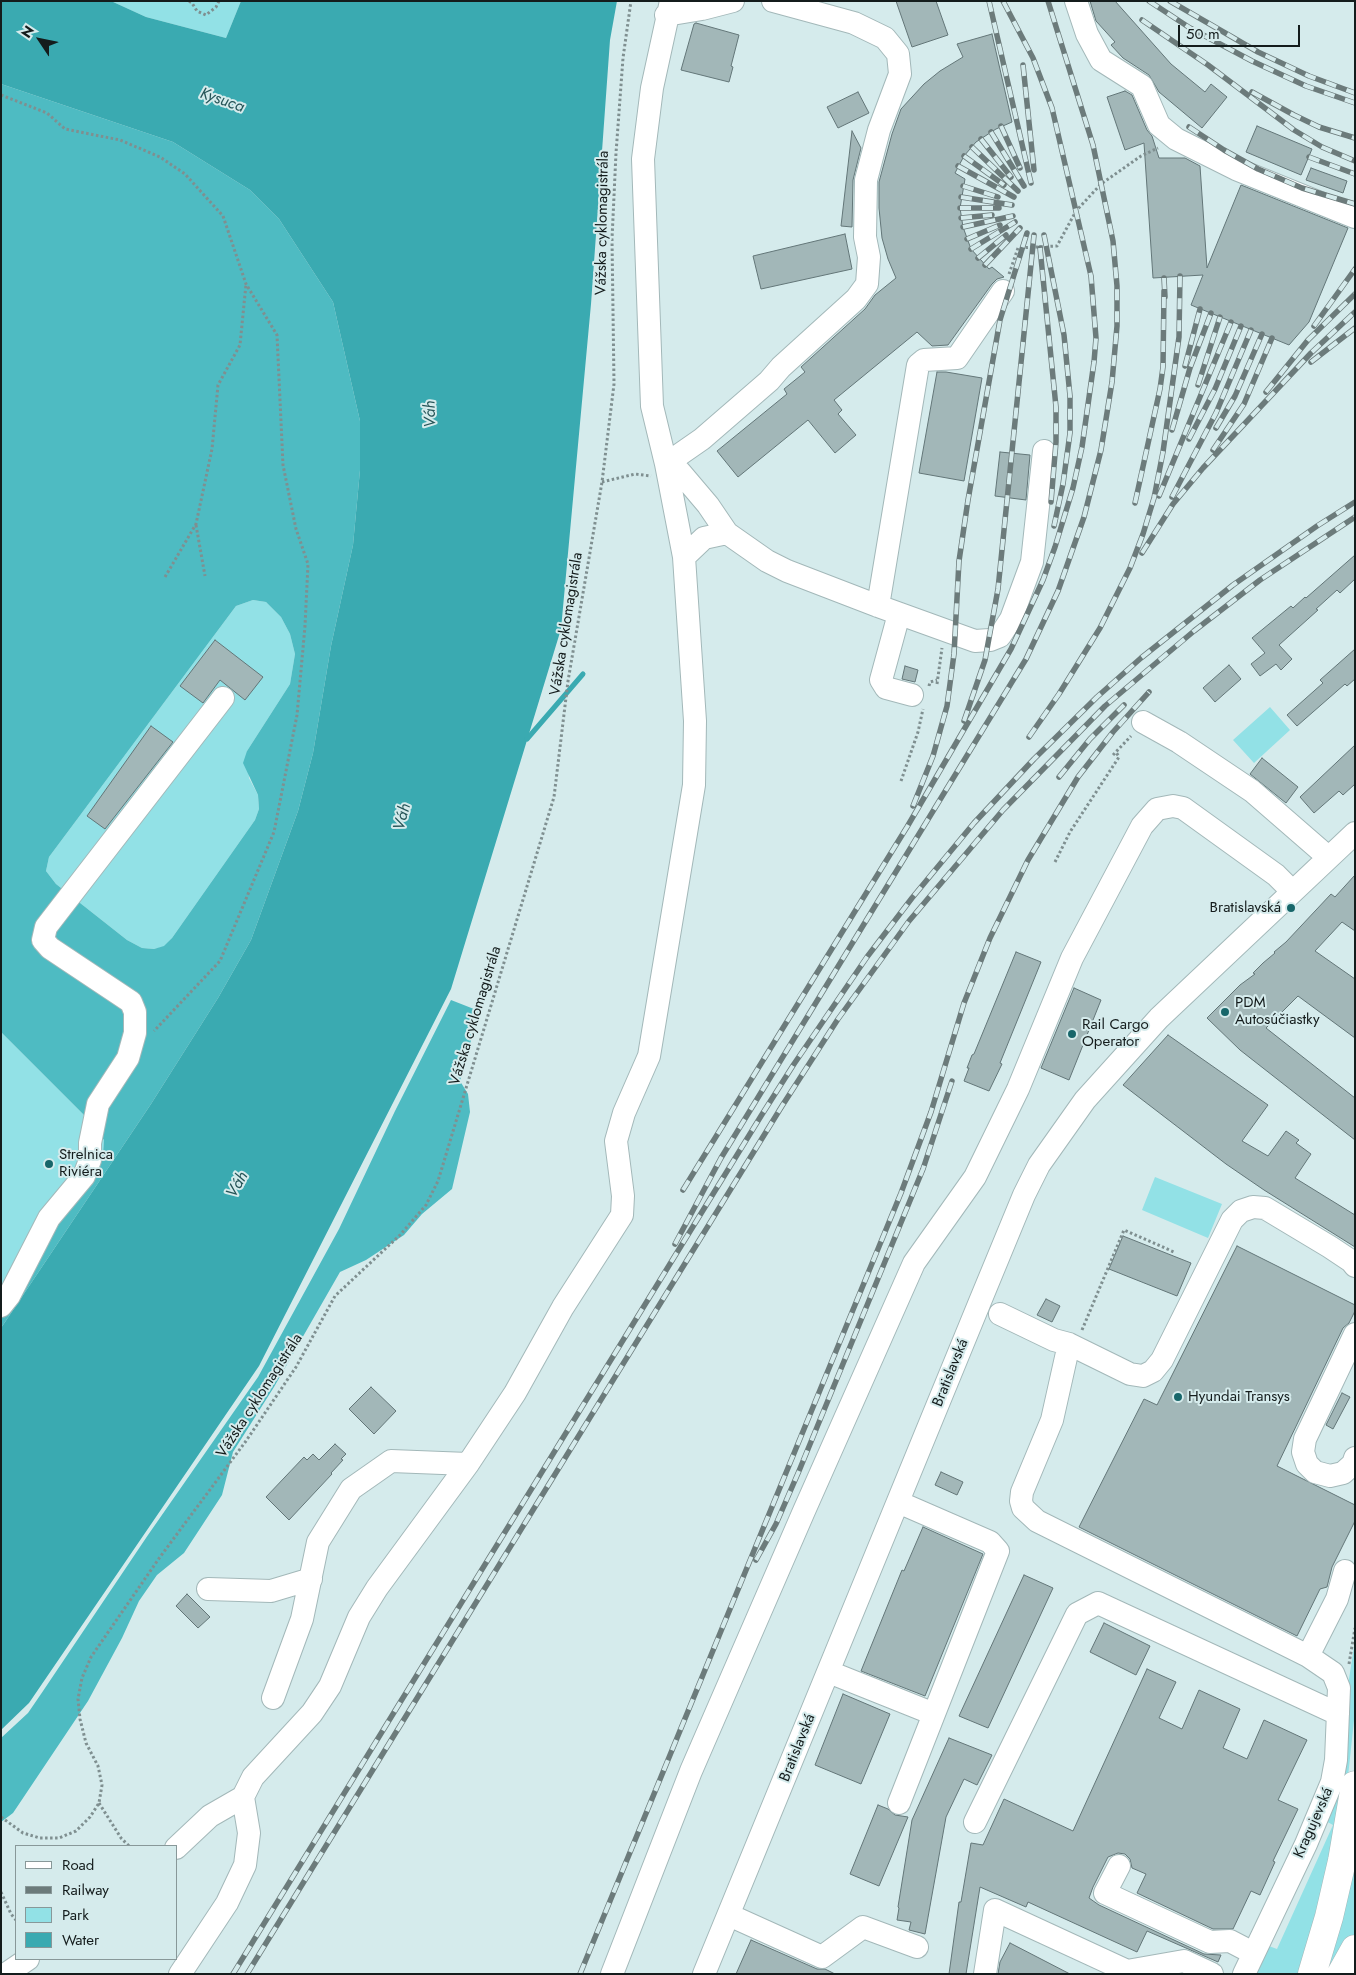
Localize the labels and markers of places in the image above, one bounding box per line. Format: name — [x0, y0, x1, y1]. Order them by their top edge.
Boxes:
place label: Bratislavská — [1210, 899, 1281, 917]
marker: Bratislavská — [1285, 902, 1297, 914]
place label: PDM Autosúčiastky — [1235, 994, 1320, 1029]
marker: PDM Autosúčiastky — [1219, 1006, 1231, 1018]
place label: Rail Cargo Operator — [1082, 1016, 1149, 1051]
marker: Rail Cargo Operator — [1066, 1028, 1078, 1040]
place label: Strelnica Riviéra — [59, 1146, 113, 1181]
marker: Strelnica Riviéra — [43, 1158, 55, 1170]
place label: Hyundai Transys — [1188, 1388, 1290, 1406]
marker: Hyundai Transys — [1172, 1391, 1184, 1403]

